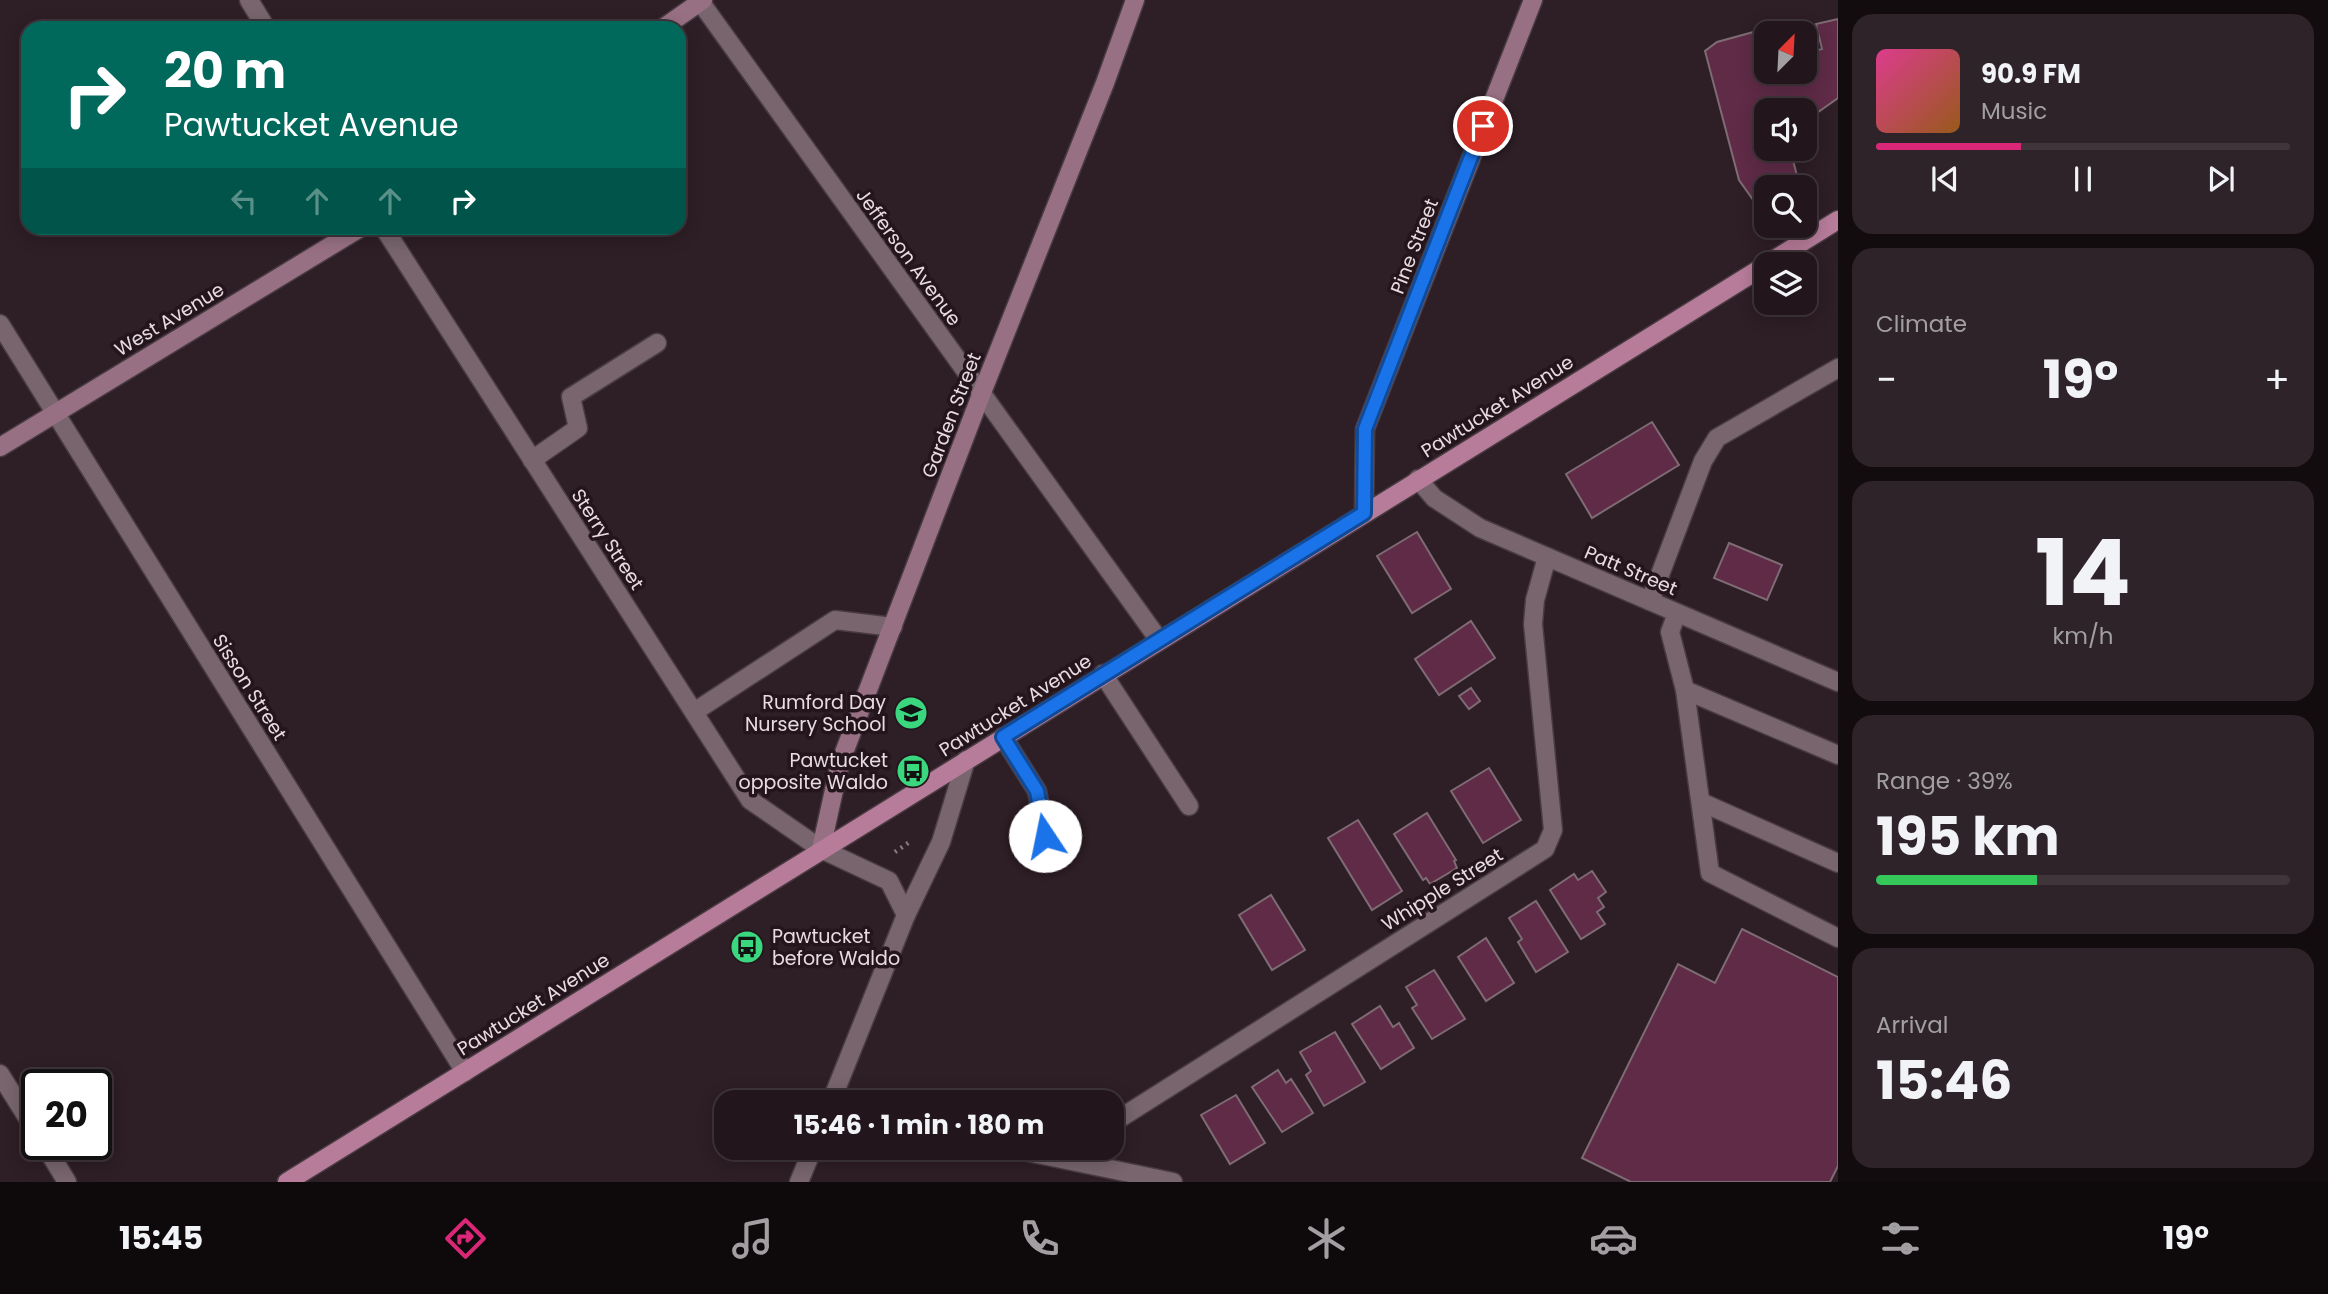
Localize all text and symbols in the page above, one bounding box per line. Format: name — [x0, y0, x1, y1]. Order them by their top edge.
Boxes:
north arrow — [1754, 21, 1816, 84]
map controls — [1754, 21, 1817, 315]
text: 20 m — [164, 37, 286, 105]
icon: right — [49, 49, 140, 140]
text: 90.9 FM — [1981, 56, 2081, 92]
text: Music — [1981, 95, 2047, 127]
pin — [1453, 96, 1513, 156]
button: sound — [1754, 98, 1817, 161]
text: Pawtucket Avenue — [164, 102, 459, 147]
icon: arrive — [1464, 107, 1502, 145]
icon: previous — [1926, 160, 1964, 198]
icon: pause — [2064, 160, 2102, 198]
icon: next — [2202, 160, 2240, 198]
button: search — [1754, 175, 1817, 238]
icon: left — [225, 182, 263, 220]
icon: ahead — [298, 182, 336, 220]
icon: ahead — [371, 182, 409, 220]
icon: right — [444, 182, 482, 220]
street label: Jefferson Avenue — [850, 183, 968, 332]
street label: Pine Street — [1384, 194, 1445, 298]
button: layers — [1754, 252, 1817, 315]
street label: West Avenue — [109, 276, 229, 363]
text: Climate — [1876, 308, 1967, 340]
text: 19° — [2043, 343, 2118, 416]
street label: Garden Street — [915, 349, 988, 482]
street label: Pawtucket Avenue — [1416, 349, 1579, 464]
text: − — [1876, 353, 1897, 406]
text: + — [2264, 353, 2290, 406]
street label: Sterry Street — [565, 484, 650, 595]
text: 14 — [2035, 509, 2131, 637]
street label: Patt Street — [1580, 539, 1681, 602]
text: km/h — [2052, 620, 2114, 652]
street label: Sisson Street — [206, 629, 293, 746]
street label: Pawtucket Avenue — [934, 648, 1097, 763]
place label: Rumford Day Nursery School — [745, 689, 886, 738]
school or university icon: Rumford Day Nursery School — [892, 694, 930, 732]
place label: Pawtucket opposite Waldo — [739, 747, 888, 796]
bus stop icon: Pawtucket opposite Waldo — [894, 752, 932, 790]
text: Range · 39% — [1876, 765, 2013, 797]
position arrow — [1008, 799, 1082, 873]
text: 195 km — [1876, 800, 2060, 873]
street label: Whipple Street — [1376, 841, 1508, 937]
place label: Pawtucket before Waldo — [772, 923, 900, 972]
bus stop icon: Pawtucket before Waldo — [728, 928, 766, 966]
street label: Pawtucket Avenue — [452, 947, 615, 1062]
text: Arrival — [1876, 1009, 1948, 1041]
text: 15:46 — [1876, 1044, 2012, 1117]
speed limit sign: 20 — [21, 1069, 112, 1160]
text: 15:46 · 1 min · 180 m — [794, 1107, 1044, 1143]
icon: directions — [441, 1214, 490, 1263]
icon: music — [728, 1214, 777, 1263]
icon: phone — [1015, 1214, 1064, 1263]
icon: climate — [1302, 1214, 1351, 1263]
icon: car — [1589, 1214, 1638, 1263]
icon: filters — [1876, 1214, 1925, 1263]
text: 15:45 — [119, 1215, 203, 1260]
text: 19° — [2162, 1215, 2209, 1260]

